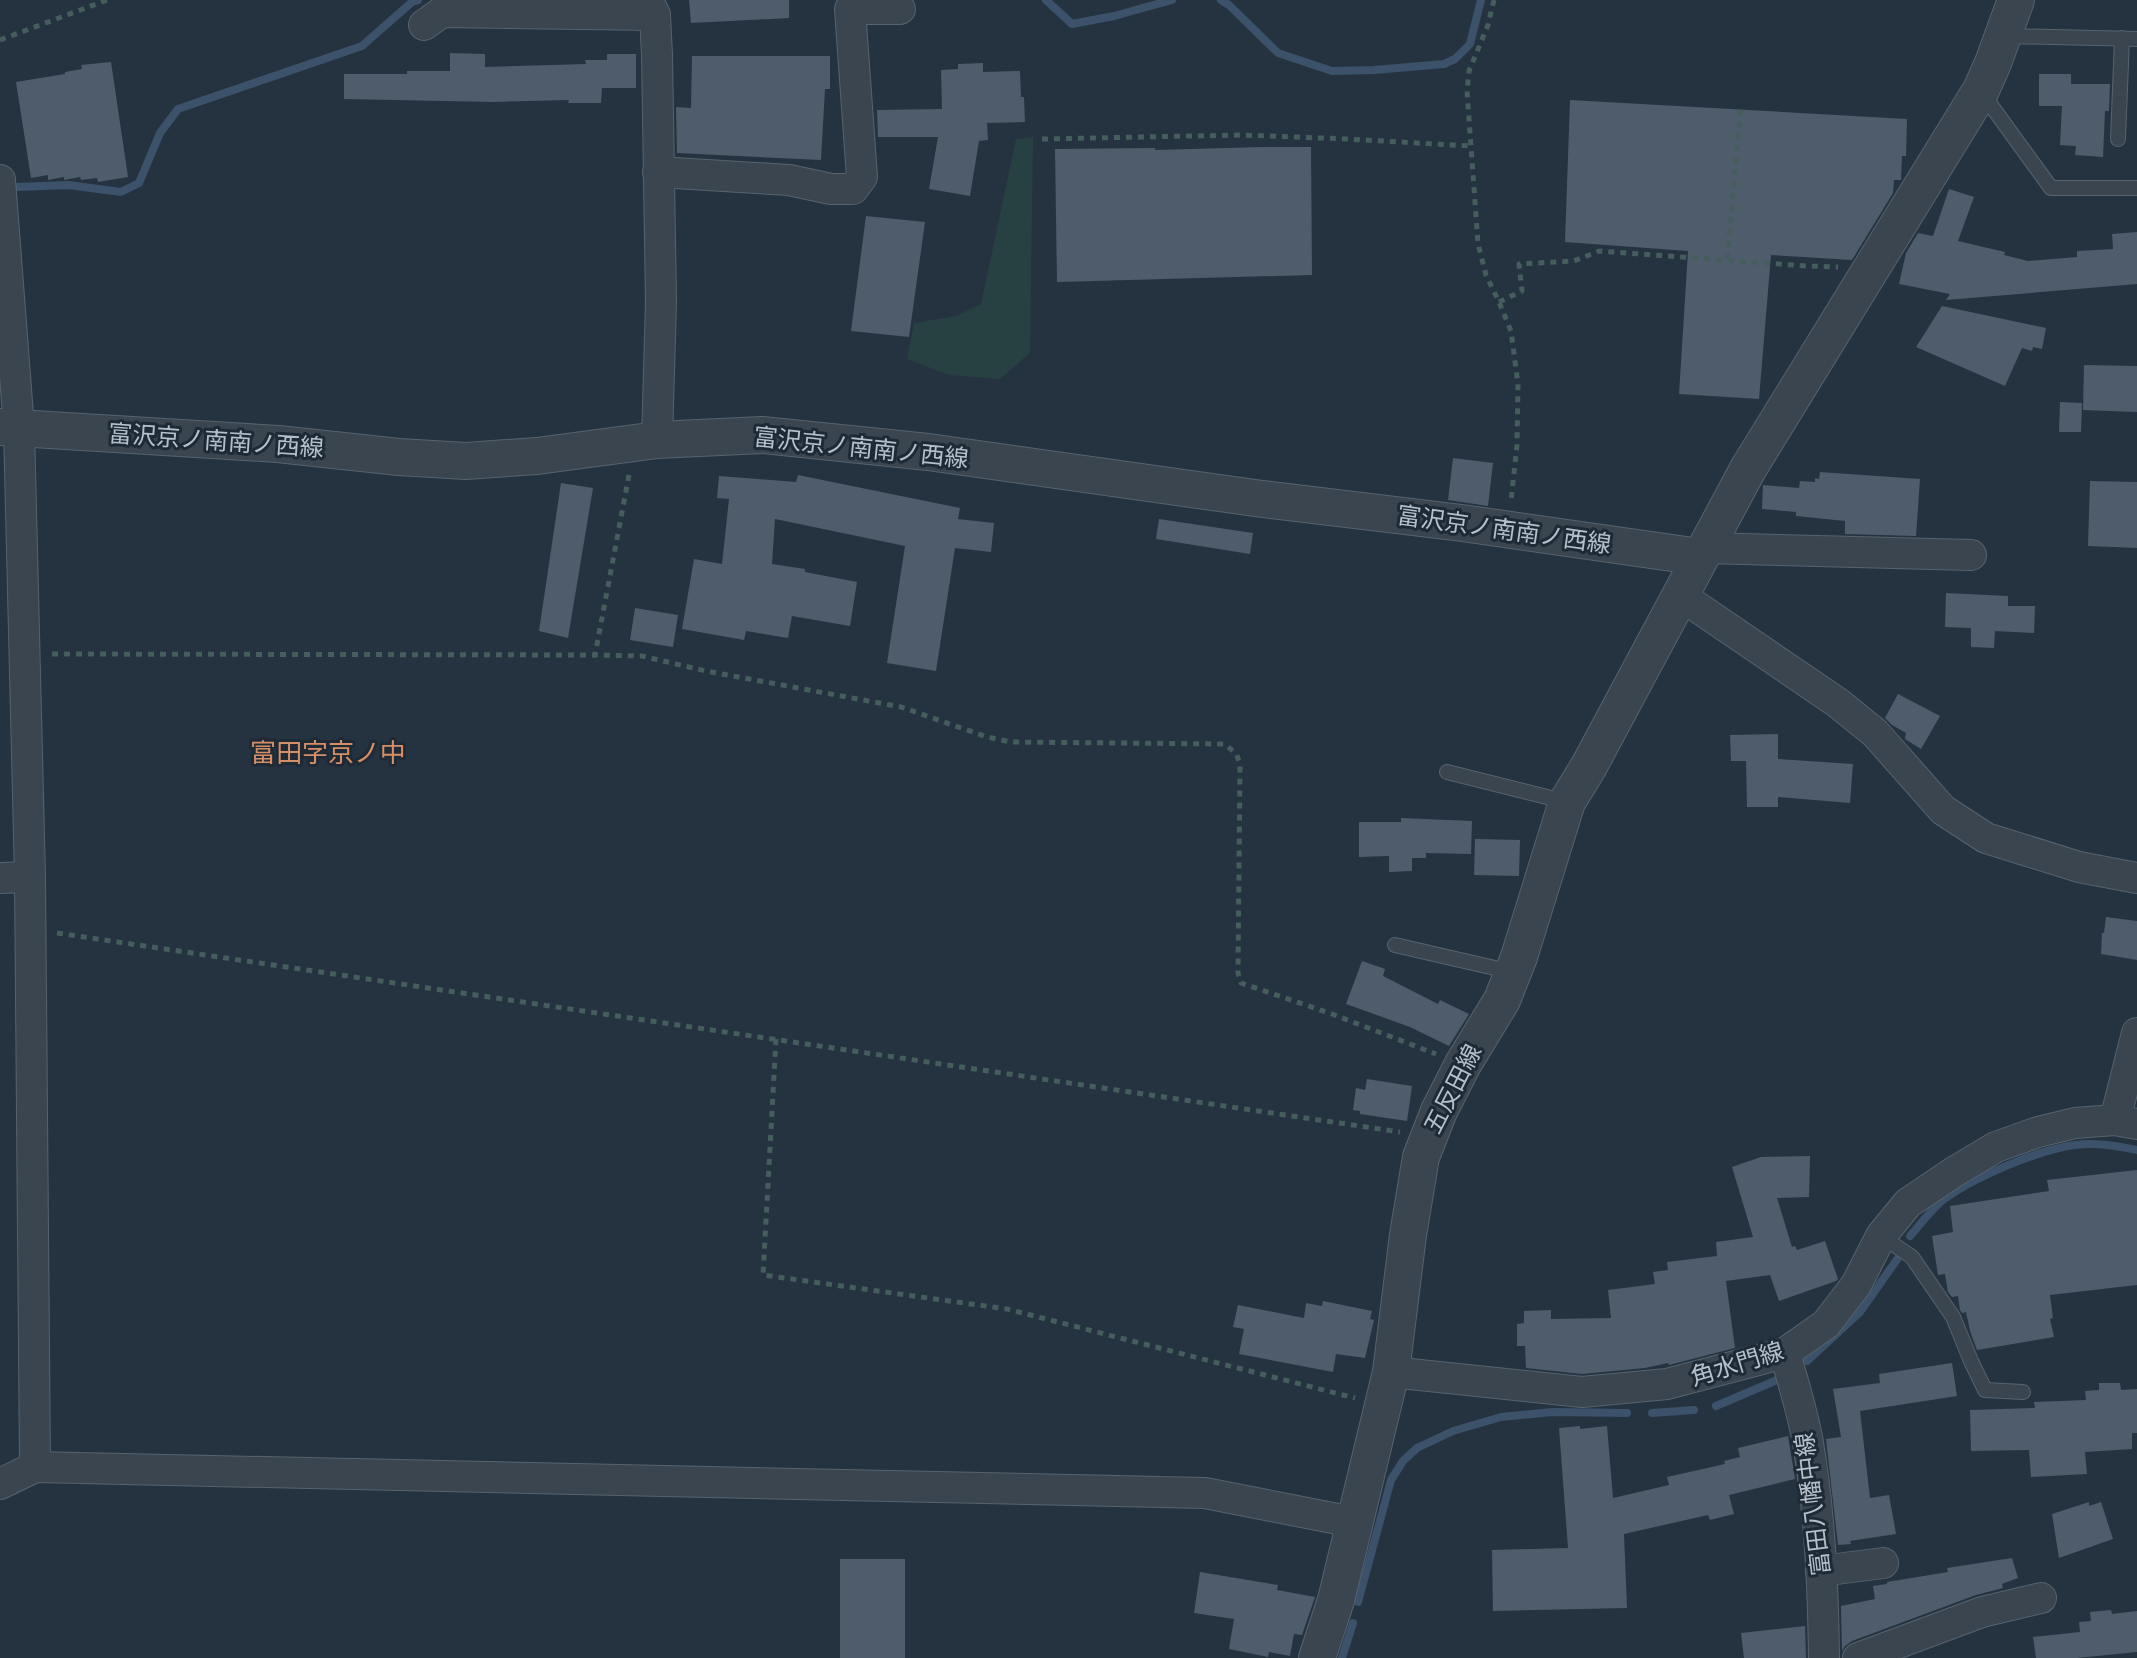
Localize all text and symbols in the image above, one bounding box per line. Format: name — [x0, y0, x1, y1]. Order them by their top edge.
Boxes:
street label: 富沢京ノ南南ノ西線 — [107, 420, 325, 463]
street label: 富沢京ノ南南ノ西線 — [752, 423, 970, 474]
street label: 富沢京ノ南南ノ西線 — [1395, 501, 1613, 560]
district label: 富田字京ノ中 — [250, 739, 406, 770]
street label: 五反田線 — [1419, 1040, 1488, 1139]
street label: 角水門線 — [1687, 1337, 1787, 1392]
street label: 富田八幡中線 — [1790, 1431, 1837, 1577]

